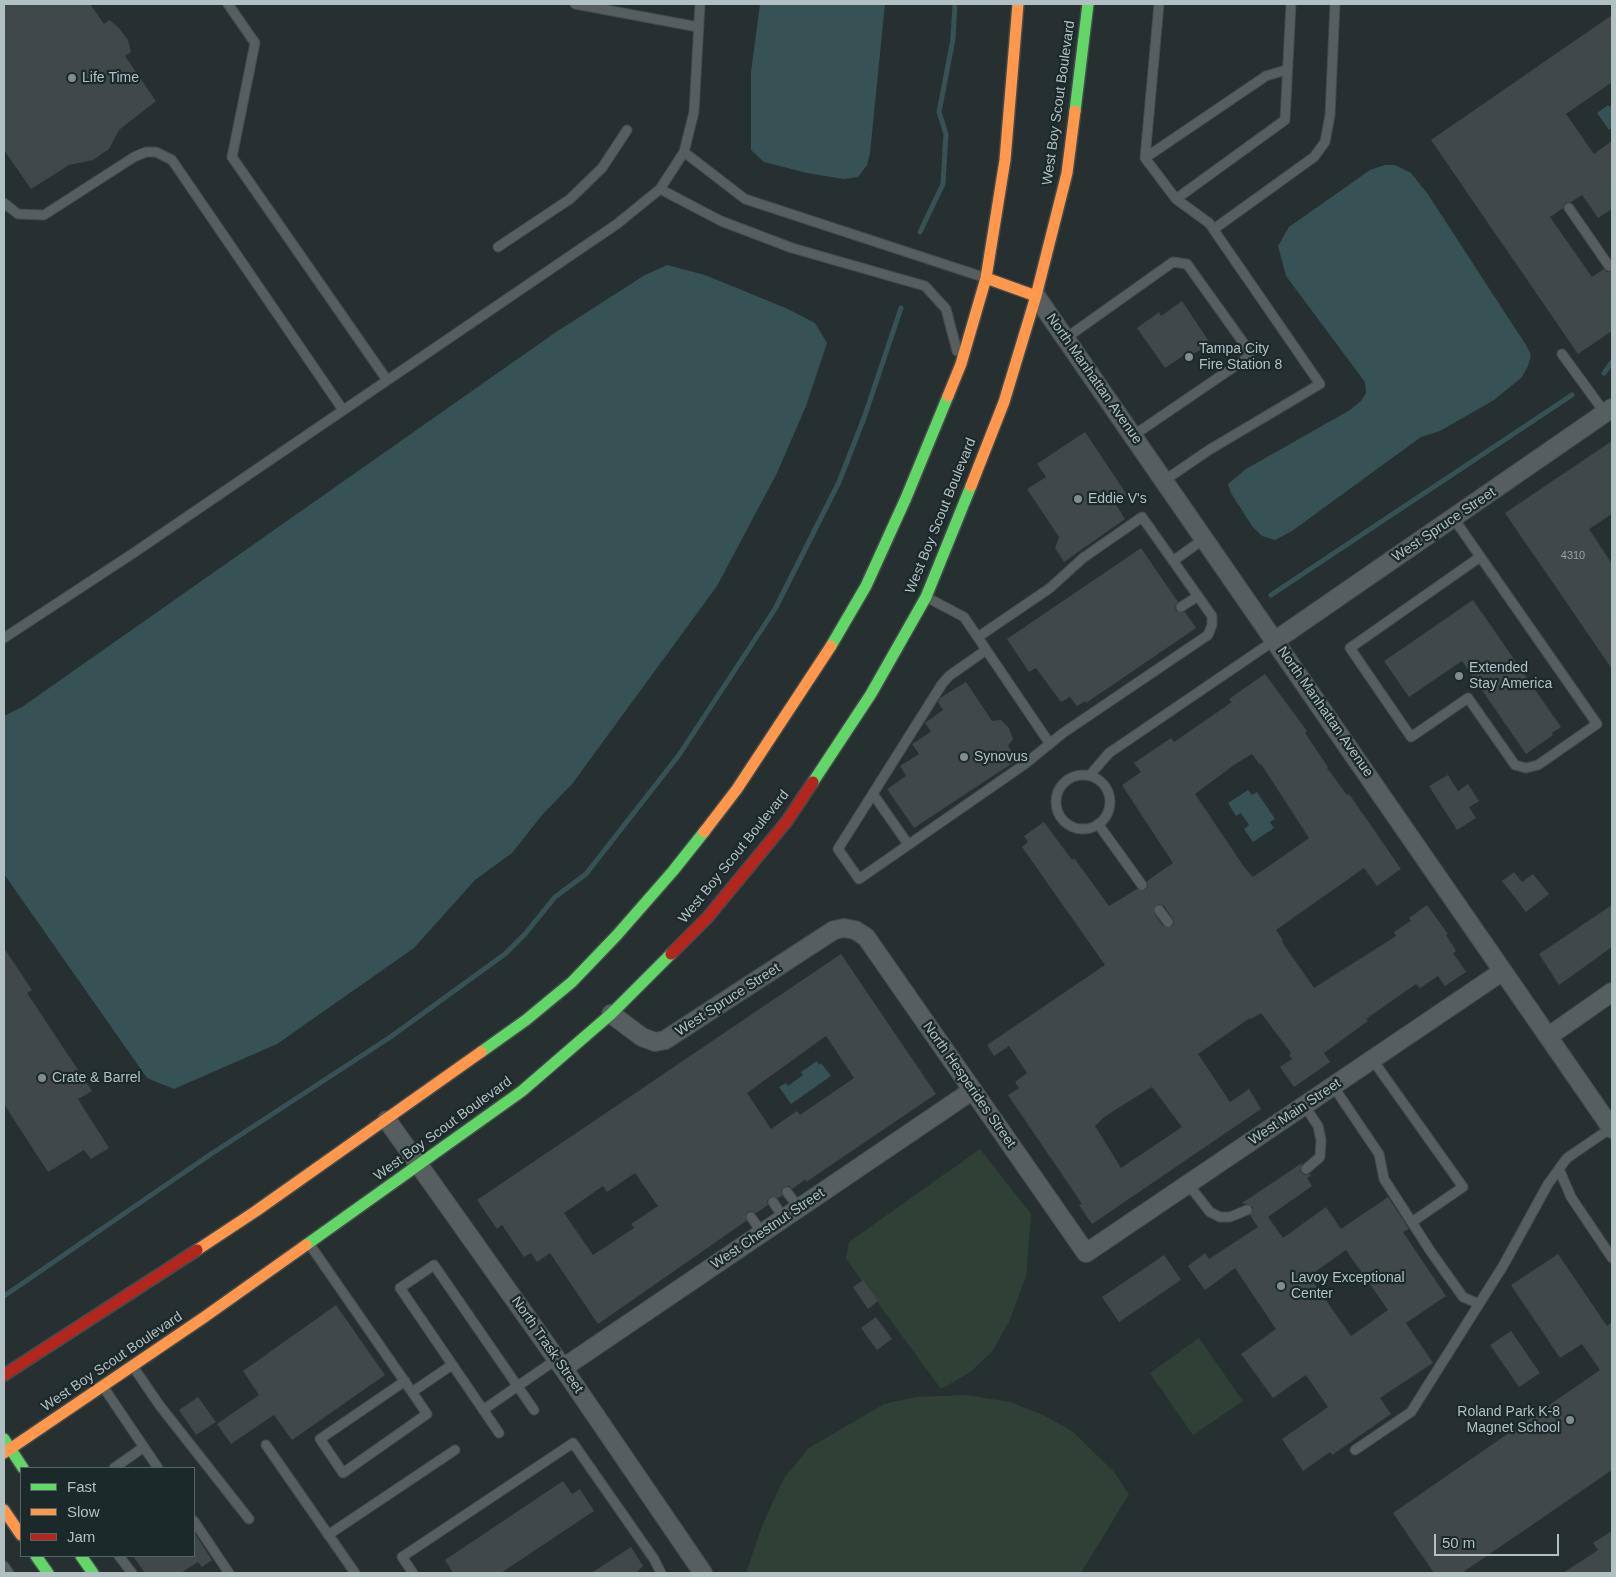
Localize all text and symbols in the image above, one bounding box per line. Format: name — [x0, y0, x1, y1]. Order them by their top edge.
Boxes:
street label: West Boy Scout Boulevard — [1039, 20, 1079, 186]
place label: Life Time — [82, 70, 139, 86]
marker: Life Time — [66, 72, 78, 84]
street label: North Manhattan Avenue — [1043, 311, 1145, 447]
place label: Tampa City Fire Station 8 — [1199, 341, 1282, 374]
marker: Tampa City Fire Station 8 — [1183, 351, 1195, 363]
street label: West Boy Scout Boulevard — [902, 436, 980, 596]
street label: West Spruce Street — [1389, 484, 1499, 566]
place label: Eddie V's — [1088, 491, 1147, 507]
marker: Eddie V's — [1072, 493, 1084, 505]
house number: 4310 — [1561, 549, 1585, 563]
street label: North Manhattan Avenue — [1274, 644, 1376, 780]
place label: Extended Stay America — [1469, 660, 1552, 692]
marker: Extended Stay America — [1453, 670, 1465, 682]
place label: Synovus — [974, 749, 1028, 765]
marker: Synovus — [958, 751, 970, 763]
street label: West Boy Scout Boulevard — [675, 787, 793, 927]
street label: West Spruce Street — [673, 960, 783, 1040]
street label: North Hesperides Street — [919, 1019, 1019, 1151]
place label: Crate & Barrel — [52, 1070, 141, 1086]
marker: Crate & Barrel — [36, 1072, 48, 1084]
street label: West Boy Scout Boulevard — [371, 1073, 515, 1185]
street label: West Main Street — [1246, 1075, 1344, 1149]
street label: West Chestnut Street — [708, 1185, 828, 1273]
place label: Lavoy Exceptional Center — [1291, 1270, 1405, 1302]
marker: Lavoy Exceptional Center — [1275, 1280, 1287, 1292]
street label: North Trask Street — [507, 1294, 587, 1396]
street label: West Boy Scout Boulevard — [38, 1309, 186, 1415]
place label: Roland Park K-8 Magnet School — [1457, 1404, 1560, 1436]
marker: Roland Park K-8 Magnet School — [1564, 1414, 1576, 1426]
legend — [20, 1467, 195, 1557]
text: Fast — [67, 1478, 96, 1495]
text: Slow — [67, 1503, 100, 1520]
scale bar — [1436, 1524, 1561, 1556]
text: Jam — [67, 1528, 95, 1545]
text: 50 m — [1442, 1534, 1475, 1551]

